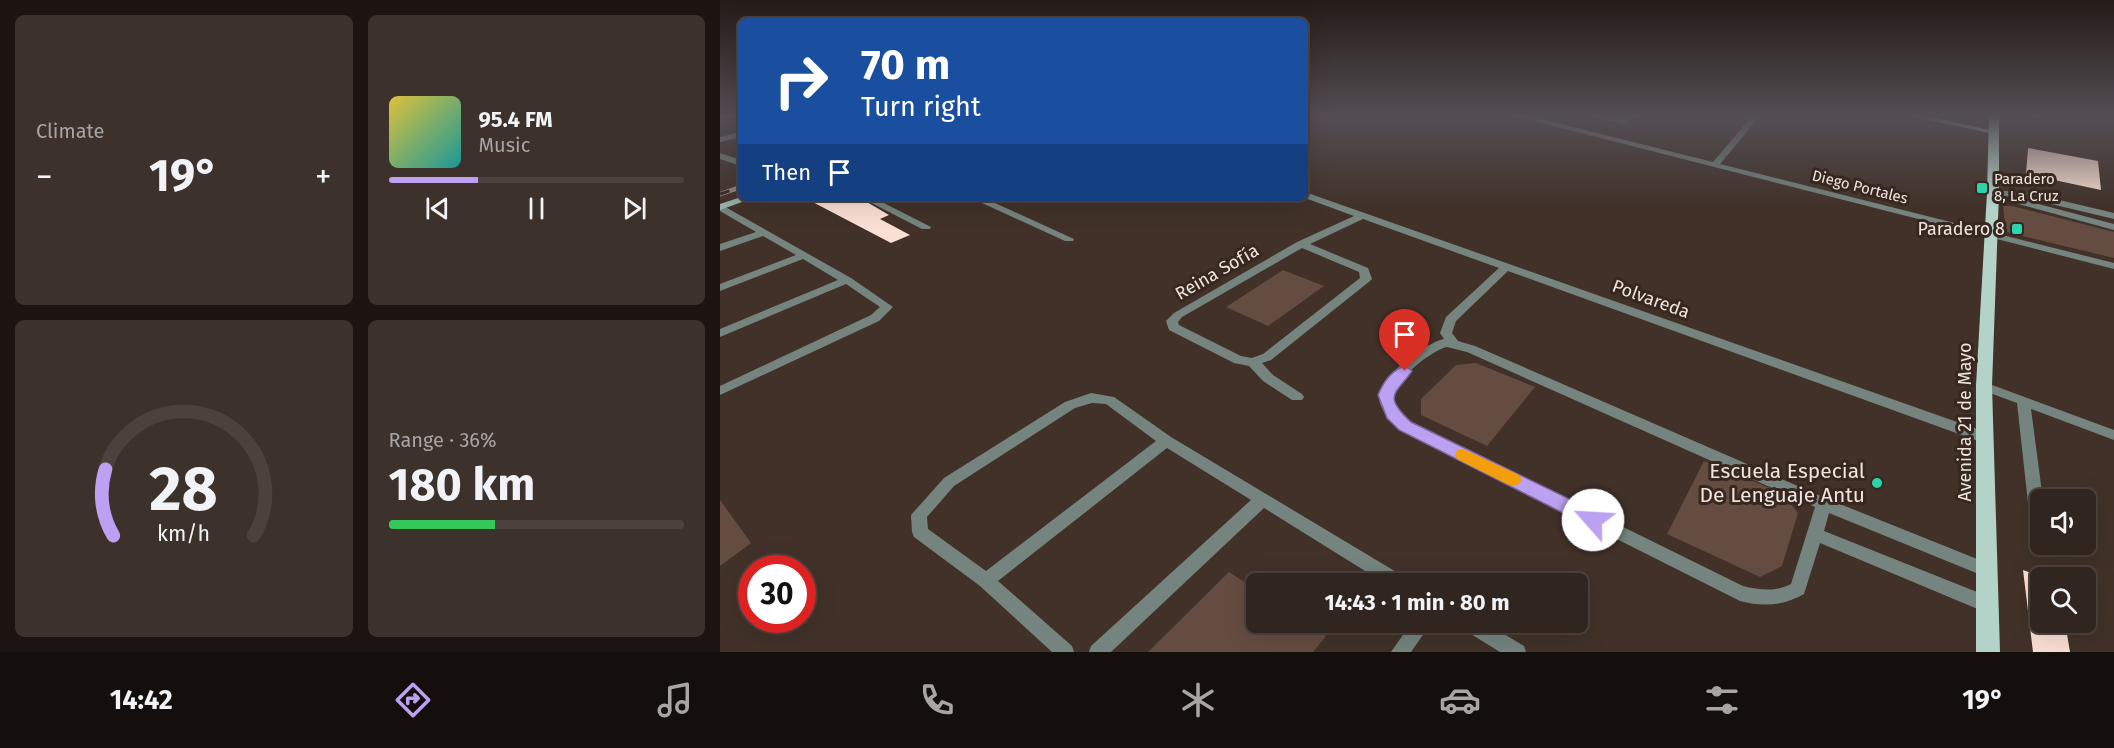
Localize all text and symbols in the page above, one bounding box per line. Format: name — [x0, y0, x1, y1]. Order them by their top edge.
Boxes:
text: 70 m — [861, 40, 950, 90]
icon: right — [762, 42, 840, 120]
text: Turn right — [861, 91, 981, 123]
text: 95.4 FM — [479, 106, 553, 133]
text: Climate — [36, 119, 104, 143]
text: Music — [479, 133, 530, 157]
text: 19° — [149, 149, 219, 203]
icon: arrive — [823, 156, 856, 189]
text: − — [36, 157, 53, 197]
text: + — [315, 157, 332, 197]
text: Then — [762, 159, 811, 186]
street label: Diego Portales — [1810, 166, 1910, 208]
place label: Paradero 8, La Cruz — [1994, 170, 2059, 205]
marker: Paradero 8, La Cruz — [1975, 181, 1989, 195]
icon: previous — [421, 192, 454, 225]
icon: pause — [520, 192, 553, 225]
icon: next — [618, 192, 651, 225]
place label: Paradero 8 — [1917, 218, 2005, 240]
marker: Paradero 8 — [2010, 222, 2024, 236]
street label: Reina Sofía — [1171, 239, 1263, 305]
street label: Polvareda — [1609, 275, 1693, 323]
pin — [1379, 309, 1430, 371]
icon: arrive — [1388, 318, 1421, 351]
street label: Avenida 21 de Mayo — [1954, 342, 1976, 502]
text: Range · 36% — [389, 428, 497, 452]
text: 28 — [149, 452, 218, 527]
text: 180 km — [389, 458, 535, 512]
place label: Escuela Especial De Lenguaje Antu — [1700, 458, 1865, 508]
marker: Escuela Especial De Lenguaje Antu — [1870, 476, 1884, 490]
position arrow — [1561, 488, 1625, 552]
map controls — [2030, 489, 2096, 633]
button: sound — [2030, 489, 2096, 555]
text: km/h — [157, 521, 210, 547]
speed limit sign: 30 — [738, 555, 816, 633]
button: search — [2030, 567, 2096, 633]
text: 14:43 · 1 min · 80 m — [1324, 589, 1510, 616]
icon: directions — [392, 679, 434, 721]
icon: music — [654, 679, 696, 721]
icon: phone — [916, 679, 958, 721]
icon: climate — [1177, 679, 1219, 721]
icon: car — [1439, 679, 1481, 721]
icon: filters — [1701, 679, 1743, 721]
text: 14:42 — [110, 684, 173, 716]
text: 19° — [1962, 684, 2004, 716]

